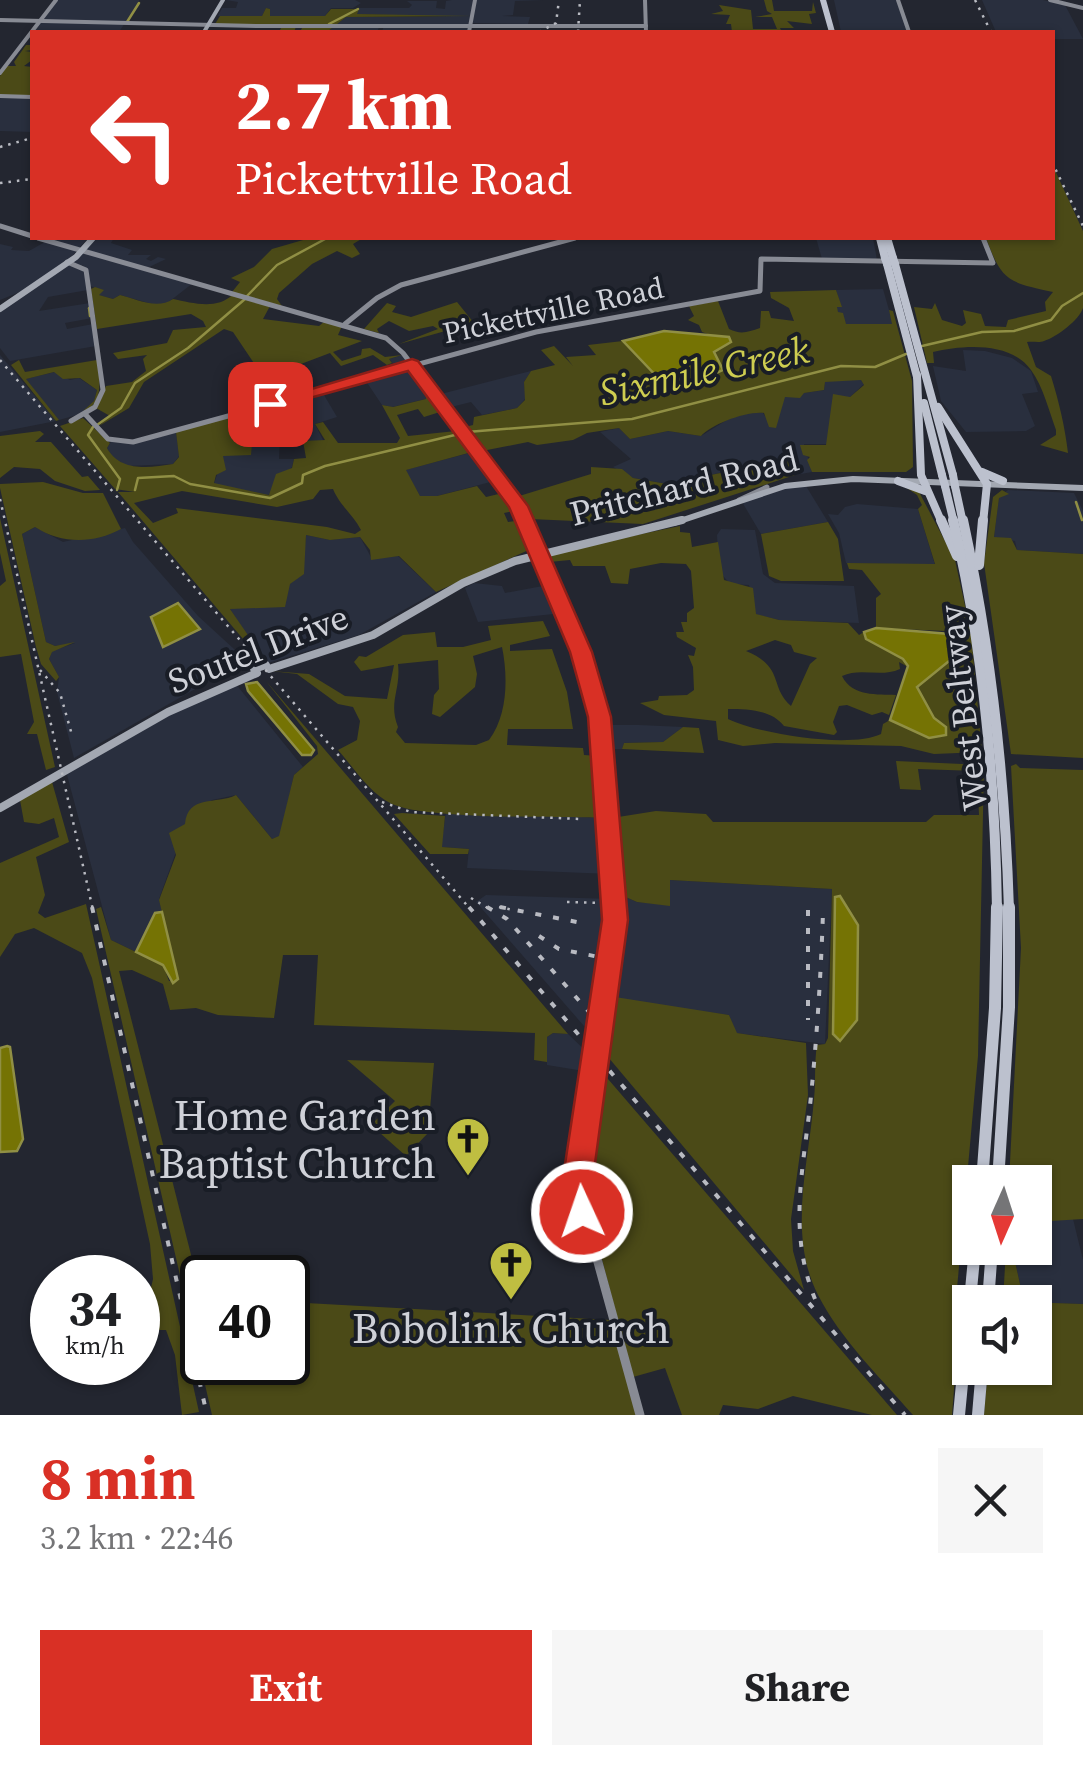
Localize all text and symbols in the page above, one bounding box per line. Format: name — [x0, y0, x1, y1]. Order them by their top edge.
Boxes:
text: 2.7 km — [235, 56, 452, 152]
icon: left — [70, 70, 200, 200]
text: Pickettville Road — [235, 147, 572, 209]
street label: Pickettville Road — [439, 267, 667, 353]
water label: Sixmile Creek — [595, 323, 814, 419]
pin — [228, 362, 313, 447]
icon: arrive — [243, 377, 298, 432]
street label: Pritchard Road — [565, 434, 803, 538]
street label: Soutel Drive — [161, 593, 355, 705]
street label: West Beltway — [927, 602, 999, 814]
place label: Home Garden Baptist Church — [159, 1086, 436, 1192]
church icon: Home Garden Baptist Church — [445, 1116, 491, 1177]
position arrow — [530, 1160, 634, 1264]
north arrow — [952, 1165, 1052, 1265]
map controls — [952, 1165, 1052, 1385]
church icon: Bobolink Church — [488, 1240, 534, 1301]
speed limit sign: 40 — [180, 1255, 310, 1385]
text: 34 — [68, 1273, 122, 1342]
button: sound — [952, 1285, 1052, 1385]
place label: Bobolink Church — [352, 1299, 670, 1357]
text: km/h — [65, 1328, 125, 1362]
text: 8 min — [40, 1437, 196, 1519]
button: close — [938, 1448, 1043, 1553]
text: 3.2 km · 22:46 — [40, 1516, 234, 1560]
button: Exit — [40, 1630, 532, 1745]
button: Share — [552, 1630, 1043, 1745]

